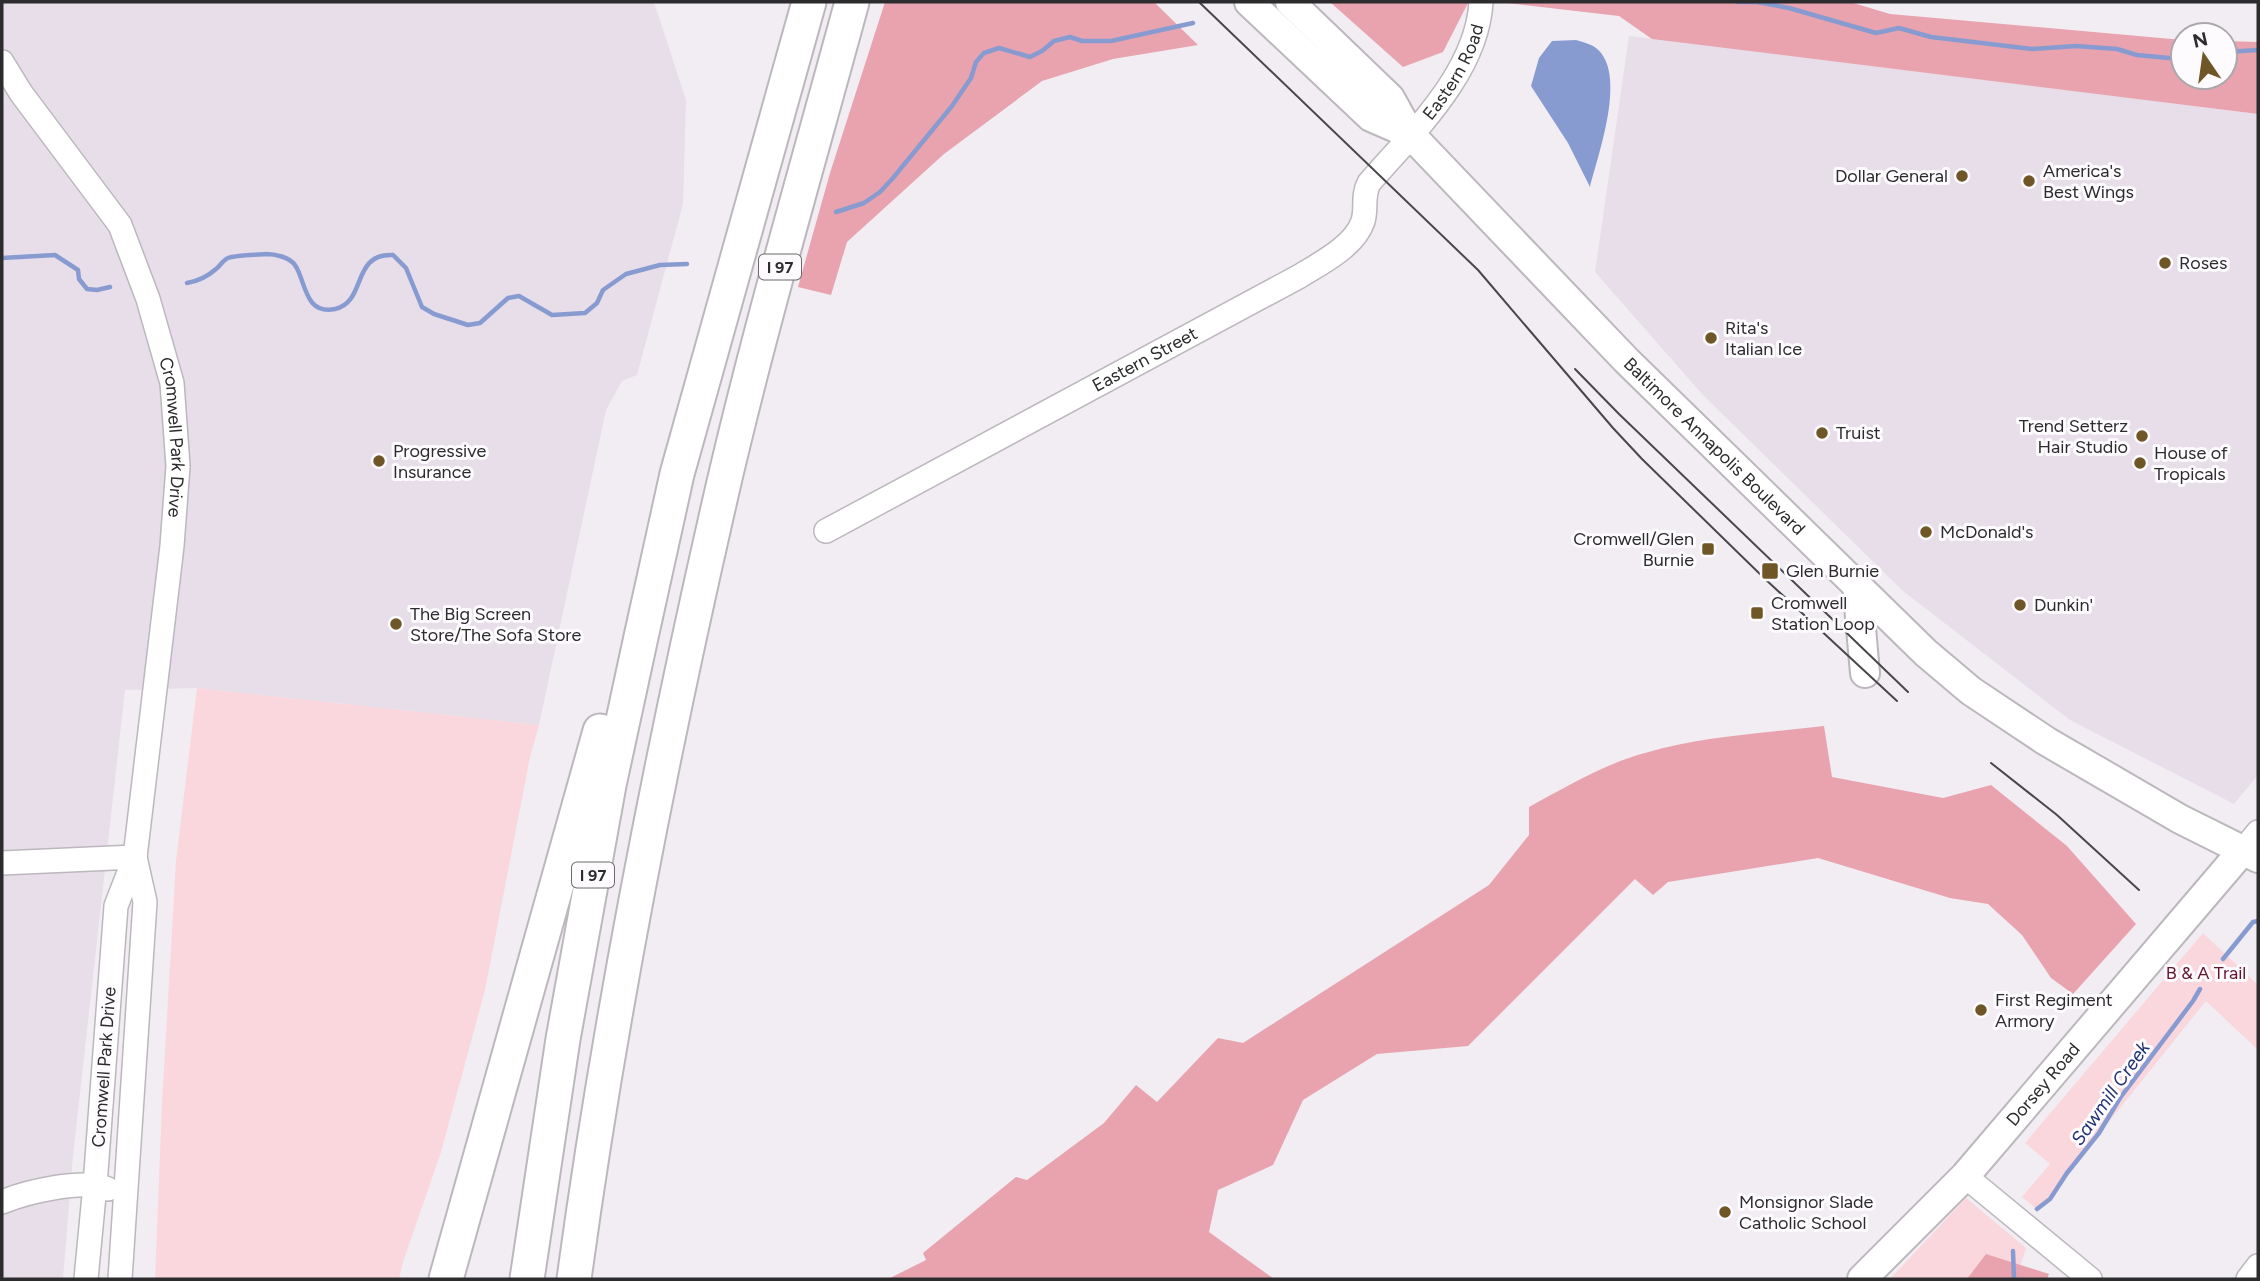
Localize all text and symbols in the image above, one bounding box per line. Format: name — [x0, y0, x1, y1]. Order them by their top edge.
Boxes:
north arrow — [2169, 21, 2239, 91]
street label: Eastern Road — [1418, 22, 1488, 124]
text: N — [2191, 27, 2210, 53]
place label: America's Best Wings — [2043, 160, 2134, 203]
place label: Dollar General — [1835, 165, 1948, 187]
marker: Dollar General — [1954, 168, 1970, 184]
marker: America's Best Wings — [2021, 173, 2037, 189]
place label: Roses — [2179, 252, 2227, 274]
road number: I 97 — [759, 255, 801, 280]
marker: Roses — [2157, 255, 2173, 271]
place label: Rita's Italian Ice — [1725, 317, 1802, 360]
street label: Eastern Street — [1089, 322, 1201, 397]
marker: Rita's Italian Ice — [1703, 330, 1719, 346]
street label: Baltimore Annapolis Boulevard — [1619, 353, 1810, 540]
street label: Cromwell Park Drive — [154, 355, 189, 518]
place label: Trend Setterz Hair Studio — [2019, 415, 2128, 458]
place label: Truist — [1836, 422, 1881, 444]
marker: Truist — [1814, 425, 1830, 441]
marker: Trend Setterz Hair Studio — [2134, 428, 2150, 444]
place label: Progressive Insurance — [393, 440, 486, 483]
place label: House of Tropicals — [2154, 442, 2228, 485]
marker: Progressive Insurance — [371, 453, 387, 469]
marker: House of Tropicals — [2132, 455, 2148, 471]
place label: McDonald's — [1940, 521, 2034, 543]
marker: McDonald's — [1918, 524, 1934, 540]
place label: Cromwell/Glen Burnie — [1573, 528, 1694, 571]
marker: Cromwell/Glen Burnie — [1700, 541, 1716, 557]
place label: Glen Burnie — [1786, 560, 1879, 582]
marker: Glen Burnie — [1760, 561, 1780, 581]
place label: Cromwell Station Loop — [1771, 592, 1875, 635]
place label: Dunkin' — [2034, 594, 2093, 616]
marker: Dunkin' — [2012, 597, 2028, 613]
place label: The Big Screen Store/The Sofa Store — [410, 603, 581, 646]
marker: Cromwell Station Loop — [1749, 605, 1765, 621]
marker: The Big Screen Store/The Sofa Store — [388, 616, 404, 632]
road number: I 97 — [572, 862, 614, 888]
park label: B & A Trail — [2166, 962, 2246, 984]
street label: Cromwell Park Drive — [87, 986, 121, 1148]
place label: First Regiment Armory — [1995, 989, 2113, 1032]
marker: First Regiment Armory — [1973, 1002, 1989, 1018]
water label: Sawmill Creek — [2066, 1036, 2155, 1150]
street label: Dorsey Road — [2002, 1038, 2085, 1131]
place label: Monsignor Slade Catholic School — [1739, 1191, 1874, 1234]
marker: Monsignor Slade Catholic School — [1717, 1204, 1733, 1220]

